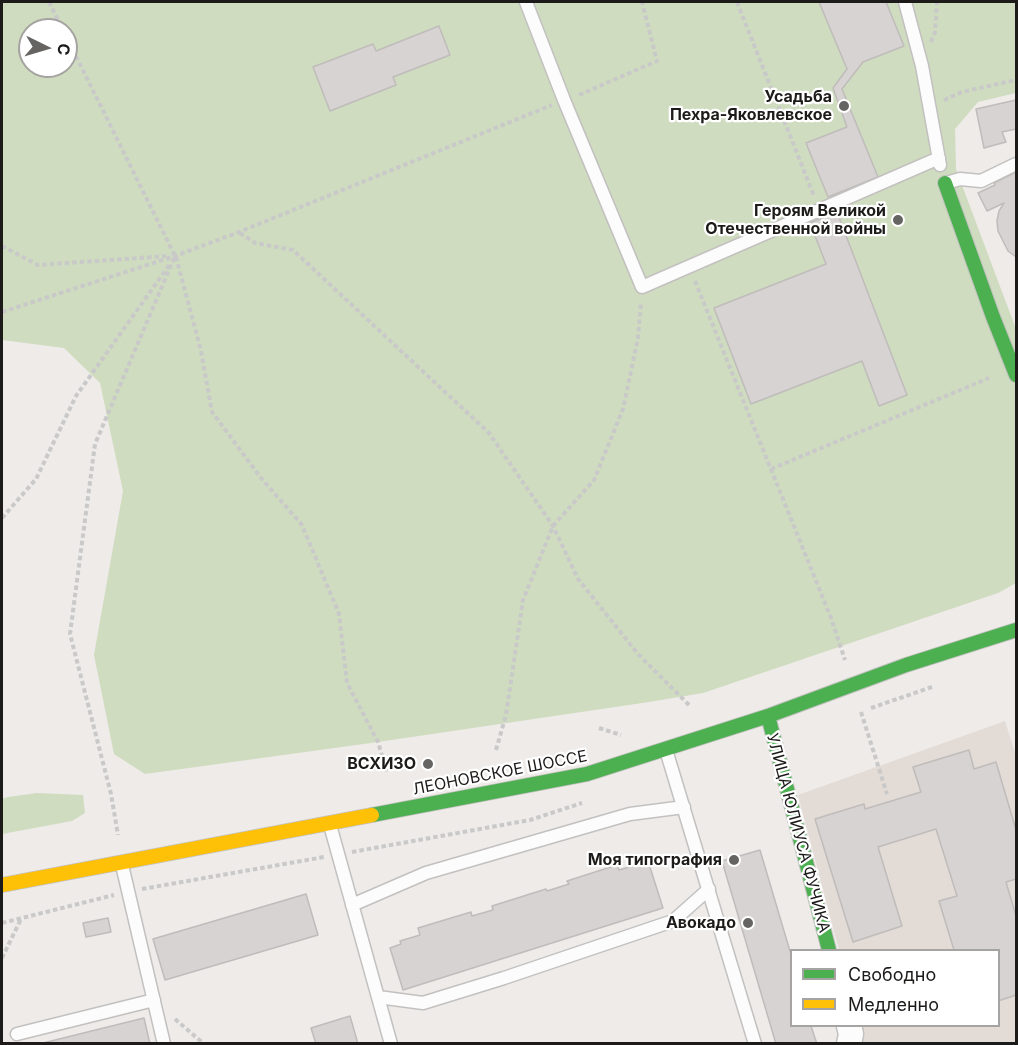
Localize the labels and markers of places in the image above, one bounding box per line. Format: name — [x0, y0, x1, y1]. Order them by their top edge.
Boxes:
place label: Усадьба Пехра-Яковлевское — [670, 87, 832, 125]
marker: Усадьба Пехра-Яковлевское — [837, 99, 851, 113]
place label: Героям Великой Отечественной войны — [705, 201, 886, 239]
marker: Героям Великой Отечественной войны — [891, 213, 905, 227]
place label: ВСХИЗО — [347, 754, 416, 774]
marker: ВСХИЗО — [421, 757, 435, 771]
place label: Моя типография — [588, 850, 722, 870]
marker: Моя типография — [727, 853, 741, 867]
place label: Авокадо — [666, 913, 736, 933]
marker: Авокадо — [741, 916, 755, 930]

